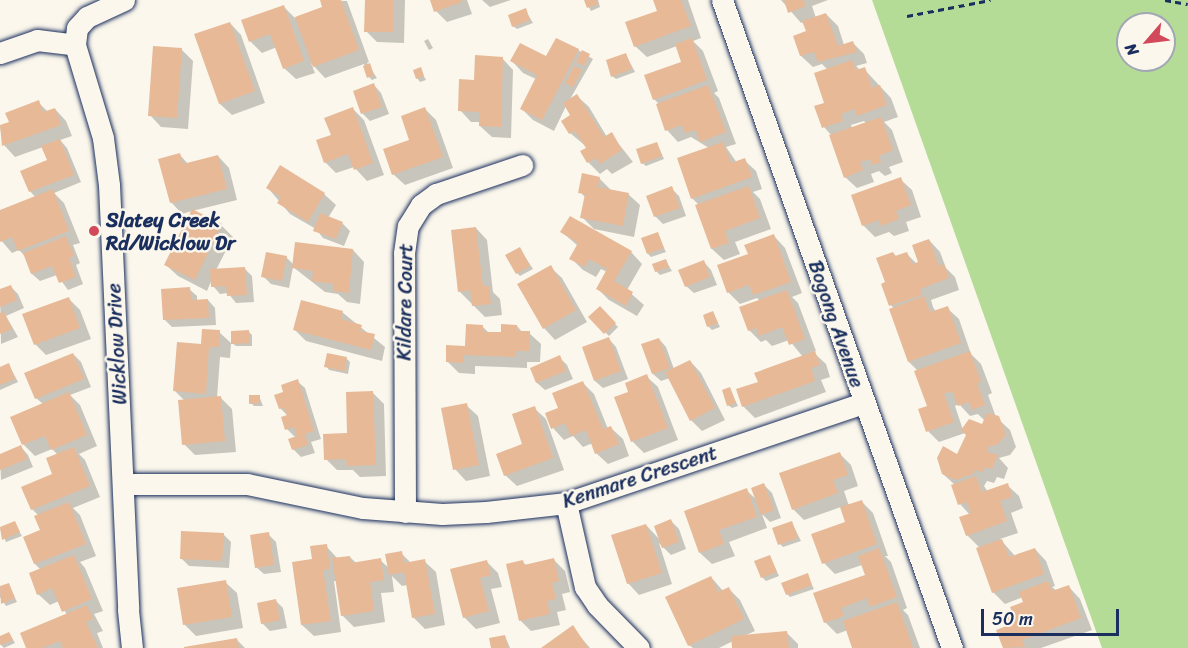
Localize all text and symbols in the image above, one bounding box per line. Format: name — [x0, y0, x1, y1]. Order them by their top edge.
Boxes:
north arrow — [1116, 12, 1176, 72]
text: N — [1116, 38, 1147, 61]
place label: Slatey Creek Rd/Wicklow Dr — [106, 208, 235, 255]
marker: Slatey Creek Rd/Wicklow Dr — [87, 224, 101, 238]
street label: Kildare Court — [392, 243, 418, 361]
street label: Bogong Avenue — [803, 257, 869, 391]
street label: Wicklow Drive — [102, 283, 132, 405]
street label: Kenmare Crescent — [559, 441, 721, 513]
scale bar — [984, 597, 1122, 635]
text: 50 m — [992, 603, 1033, 635]

